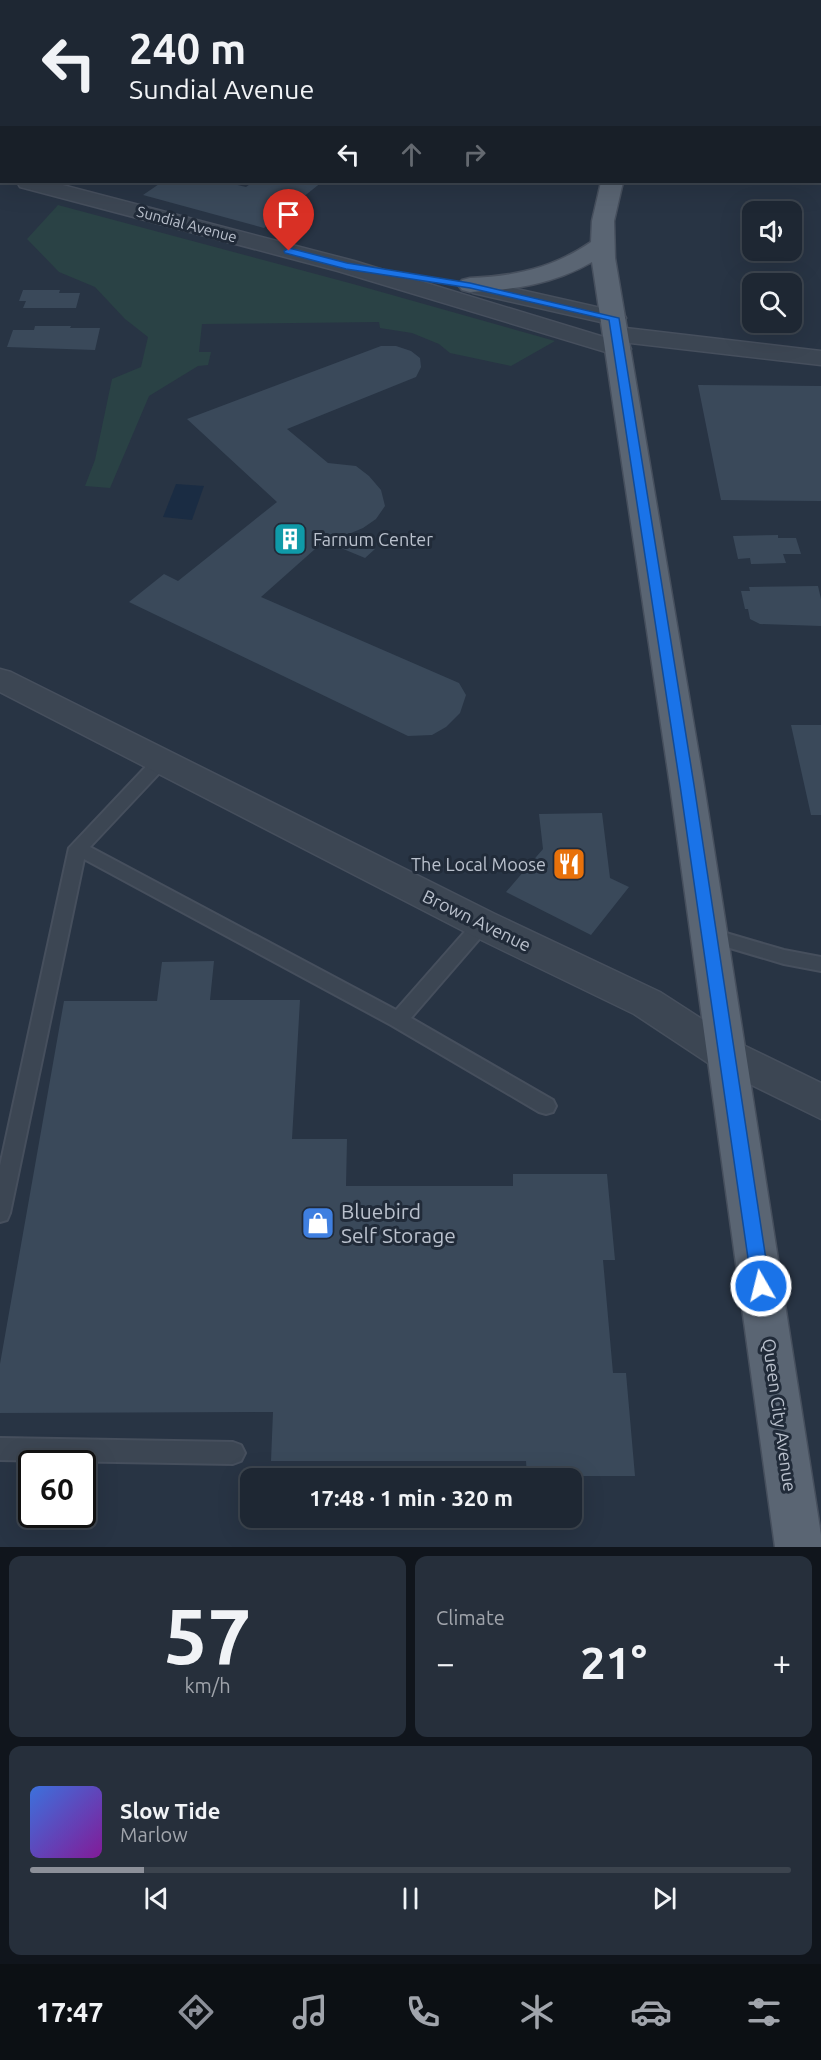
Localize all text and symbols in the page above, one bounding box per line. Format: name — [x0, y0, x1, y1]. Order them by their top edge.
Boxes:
icon: left — [30, 24, 108, 102]
text: 240 m — [129, 25, 246, 72]
text: Sundial Avenue — [129, 74, 314, 104]
icon: left — [332, 138, 365, 171]
icon: ahead — [395, 138, 428, 171]
icon: right — [458, 138, 491, 171]
pin — [263, 189, 314, 251]
icon: arrive — [272, 198, 305, 231]
map controls — [742, 201, 802, 333]
button: sound — [742, 201, 802, 261]
street label: Sundial Avenue — [135, 202, 239, 246]
button: search — [742, 273, 802, 333]
building icon: Farnum Center — [272, 521, 308, 557]
place label: Farnum Center — [313, 529, 433, 549]
restaurant icon: The Local Moose — [551, 846, 587, 882]
place label: The Local Moose — [411, 854, 546, 874]
street label: Brown Avenue — [420, 885, 534, 955]
place label: Bluebird Self Storage — [341, 1199, 456, 1247]
shop icon: Bluebird Self Storage — [300, 1205, 336, 1241]
position arrow — [729, 1254, 793, 1318]
street label: Queen City Avenue — [758, 1337, 801, 1493]
speed limit sign: 60 — [18, 1450, 96, 1528]
text: 17:48 · 1 min · 320 m — [309, 1485, 513, 1510]
text: 57 — [164, 1591, 251, 1679]
text: Climate — [436, 1606, 505, 1629]
text: 21° — [580, 1637, 647, 1688]
text: − — [436, 1644, 455, 1681]
text: + — [772, 1644, 791, 1681]
text: km/h — [184, 1674, 231, 1697]
text: Slow Tide — [120, 1798, 220, 1823]
text: Marlow — [120, 1823, 188, 1846]
icon: previous — [140, 1882, 173, 1915]
icon: pause — [394, 1882, 427, 1915]
icon: next — [648, 1882, 681, 1915]
icon: directions — [175, 1991, 217, 2033]
icon: music — [289, 1991, 331, 2033]
icon: phone — [402, 1991, 444, 2033]
icon: climate — [516, 1991, 558, 2033]
icon: car — [630, 1991, 672, 2033]
icon: filters — [743, 1991, 785, 2033]
text: 17:47 — [36, 1997, 103, 2027]

